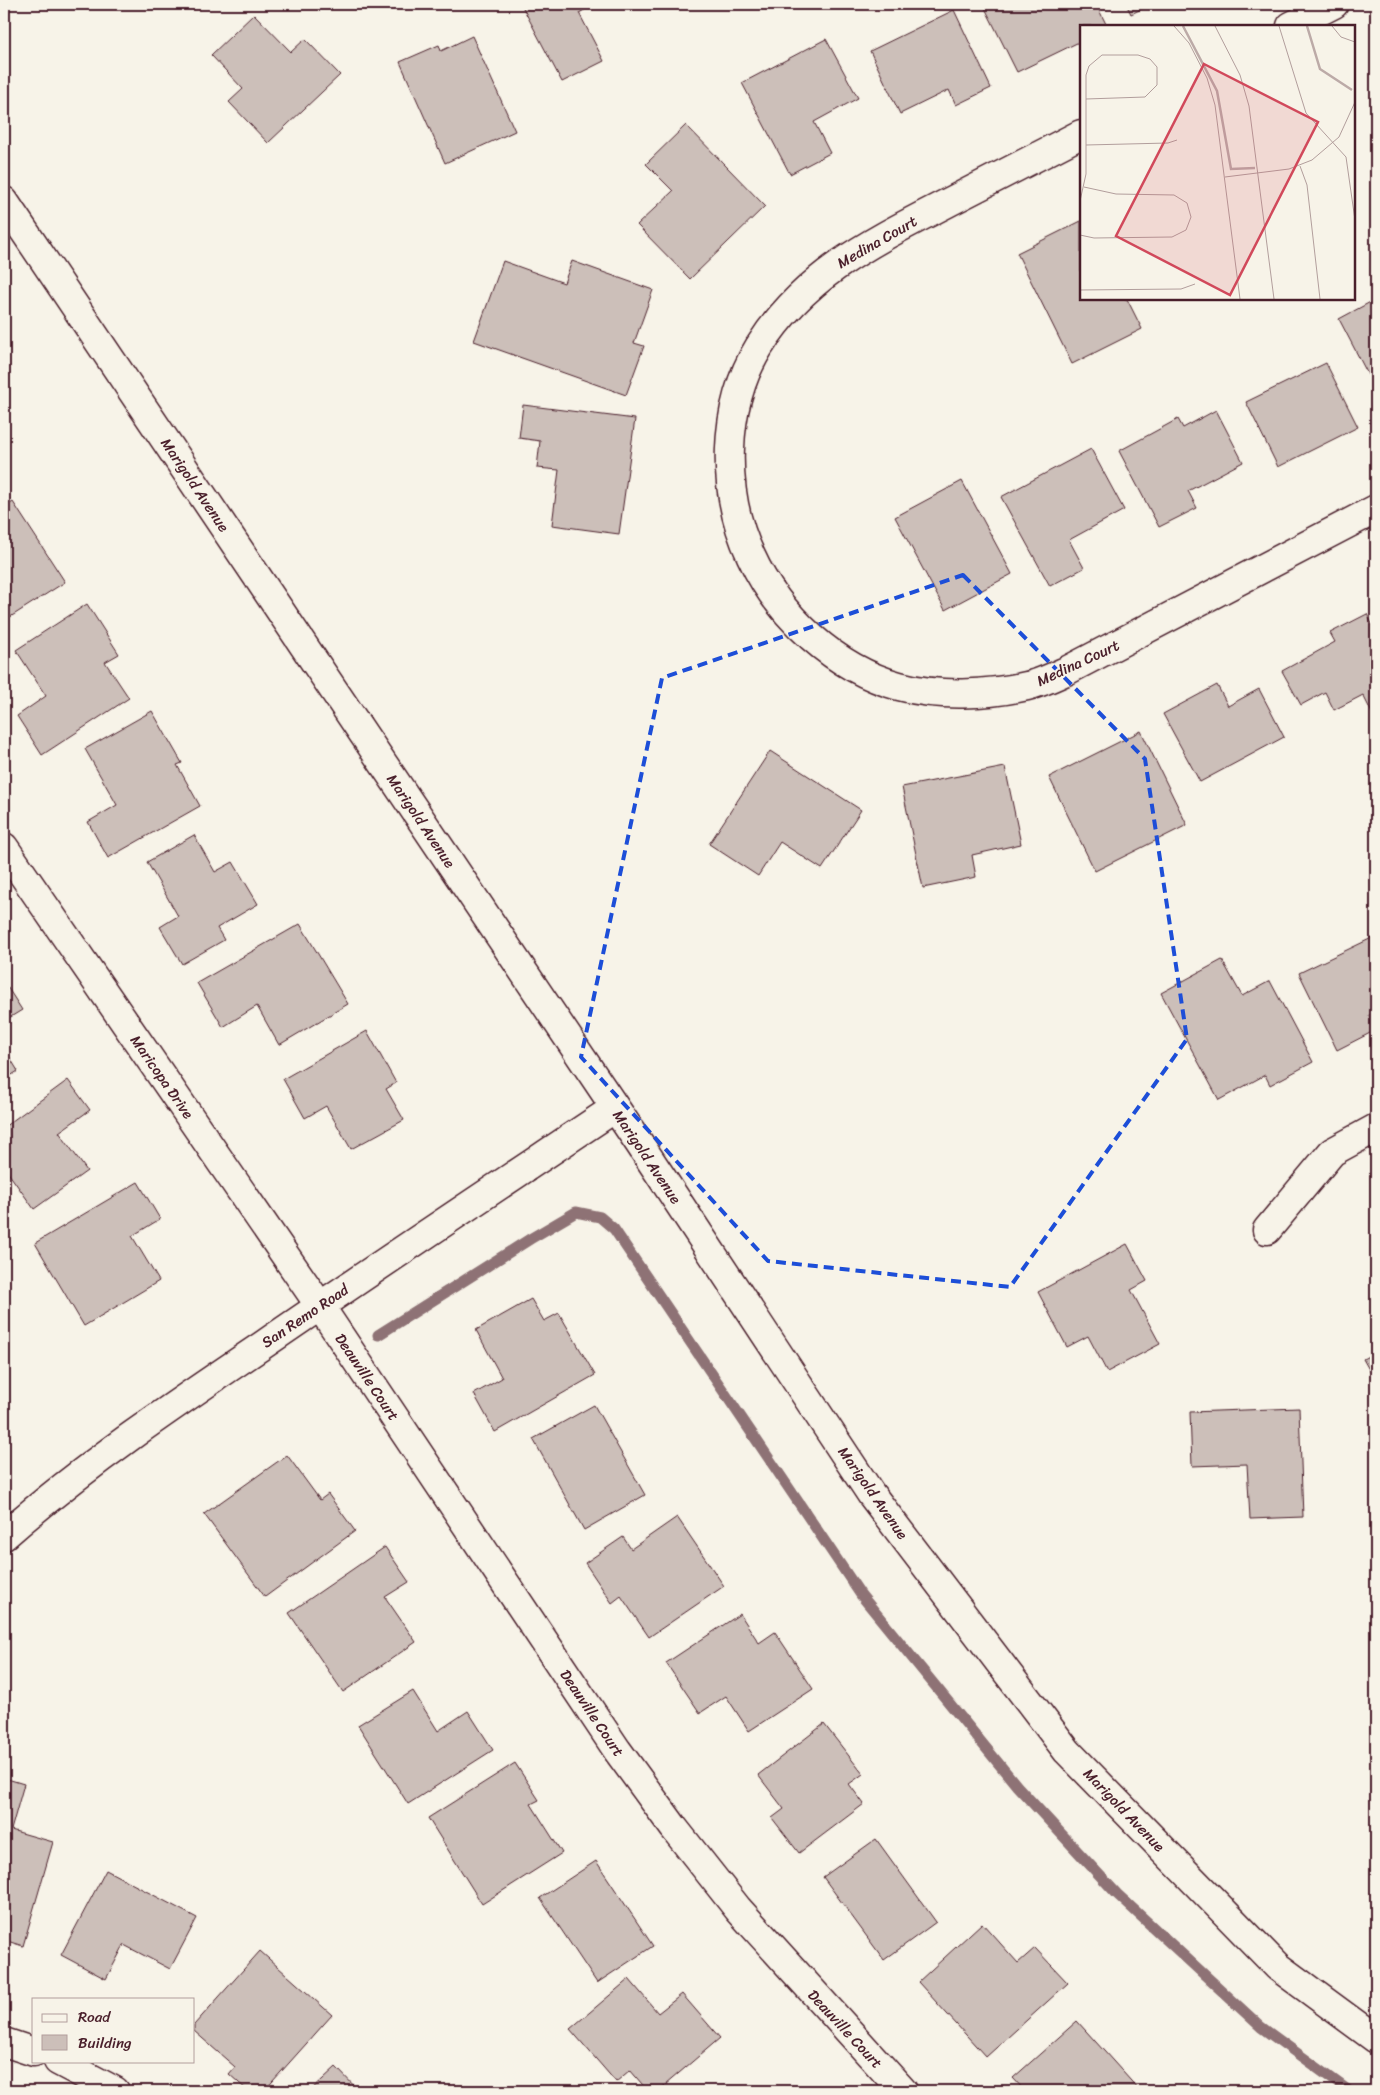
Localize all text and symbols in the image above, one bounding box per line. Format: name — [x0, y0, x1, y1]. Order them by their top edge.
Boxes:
inset map — [1080, 25, 1355, 300]
street label: Medina Court — [832, 208, 923, 276]
street label: Marigold Avenue — [154, 433, 236, 537]
street label: Medina Court — [1032, 632, 1124, 694]
street label: Marigold Avenue — [380, 769, 462, 873]
street label: Maricopa Drive — [123, 1029, 201, 1125]
street label: Marigold Avenue — [606, 1105, 688, 1209]
street label: San Remo Road — [256, 1276, 355, 1355]
street label: Deauville Court — [328, 1328, 406, 1427]
street label: Marigold Avenue — [831, 1441, 915, 1545]
street label: Deauville Court — [553, 1664, 631, 1763]
street label: Marigold Avenue — [1077, 1762, 1171, 1858]
street label: Deauville Court — [801, 1983, 889, 2075]
legend — [32, 1998, 195, 2062]
text: Road — [78, 2004, 111, 2030]
text: Building — [78, 2030, 132, 2056]

